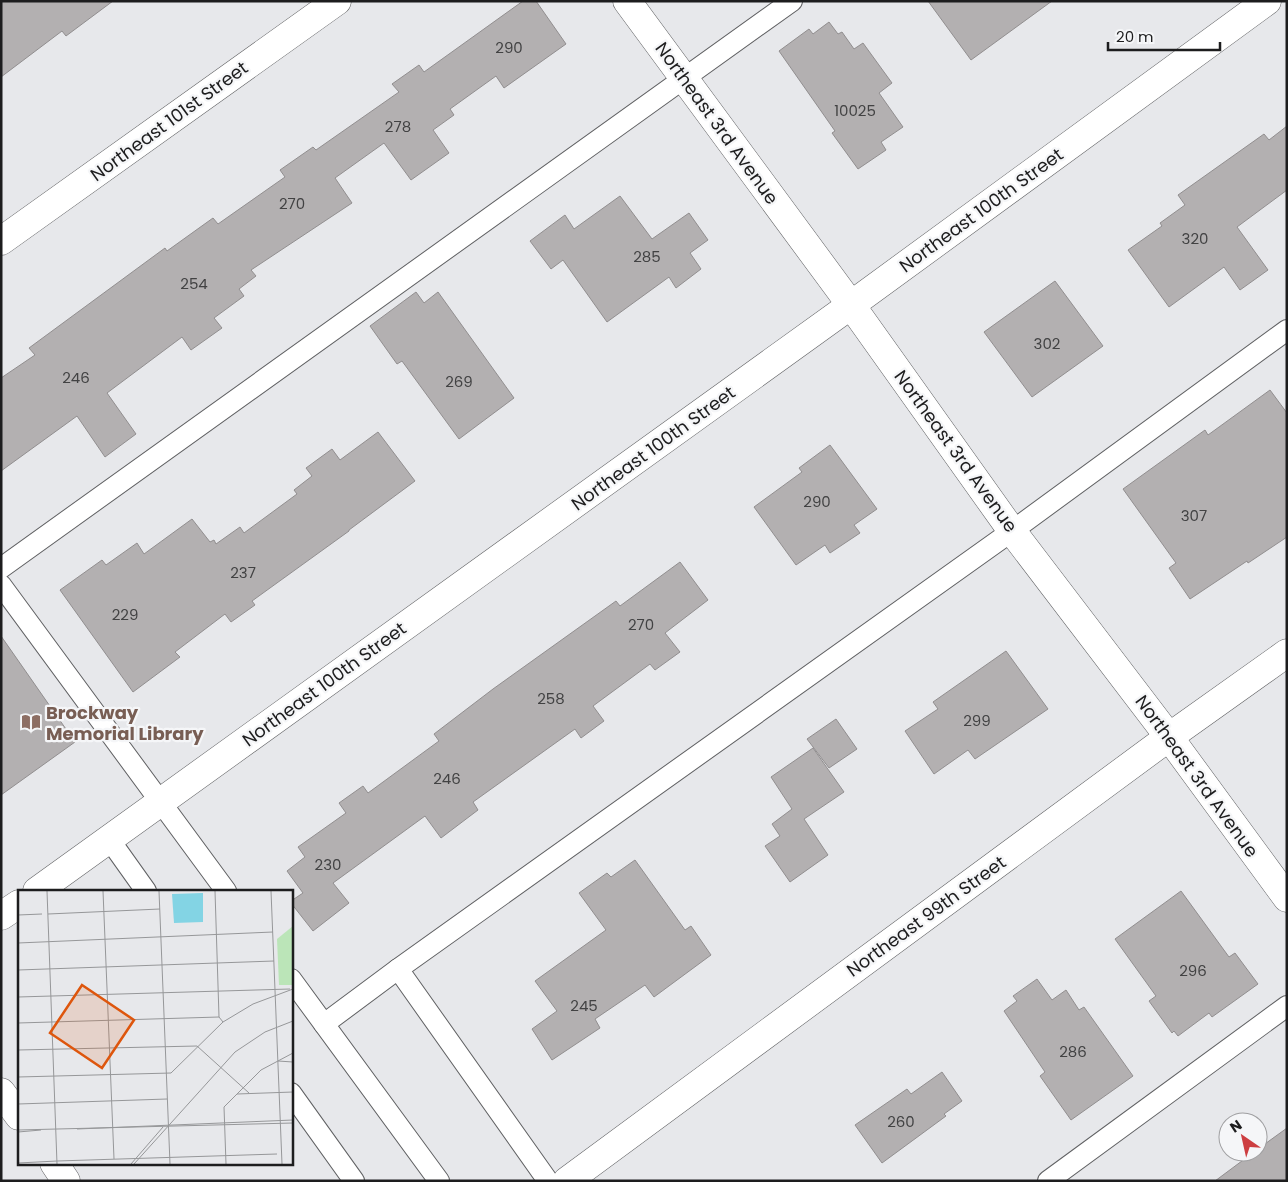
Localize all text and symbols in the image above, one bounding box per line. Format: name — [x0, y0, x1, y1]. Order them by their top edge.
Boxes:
scale bar — [1108, 20, 1220, 52]
text: 20 m — [1116, 26, 1154, 47]
house number: 290 — [495, 37, 523, 58]
street label: Northeast 3rd Avenue — [650, 37, 784, 209]
street label: Northeast 101st Street — [85, 55, 253, 187]
house number: 10025 — [834, 100, 876, 121]
house number: 278 — [385, 116, 411, 137]
street label: Northeast 100th Street — [894, 142, 1068, 278]
house number: 270 — [279, 193, 305, 214]
house number: 320 — [1182, 228, 1208, 249]
house number: 285 — [633, 246, 661, 267]
house number: 254 — [180, 273, 208, 294]
house number: 302 — [1034, 333, 1060, 354]
street label: Northeast 3rd Avenue — [889, 365, 1023, 537]
house number: 246 — [62, 367, 90, 388]
house number: 269 — [445, 371, 473, 392]
street label: Northeast 100th Street — [566, 380, 740, 516]
house number: 290 — [803, 491, 831, 512]
house number: 307 — [1181, 505, 1207, 526]
house number: 237 — [230, 562, 256, 583]
house number: 229 — [112, 604, 138, 625]
house number: 270 — [628, 614, 654, 635]
street label: Northeast 100th Street — [237, 616, 411, 752]
house number: 258 — [537, 688, 565, 709]
street label: Northeast 3rd Avenue — [1130, 690, 1264, 862]
place label: Brockway Memorial Library — [46, 700, 204, 746]
house number: 299 — [963, 710, 991, 731]
library icon: Brockway Memorial Library — [20, 711, 42, 733]
house number: 246 — [433, 768, 461, 789]
street label: Northeast 99th Street — [841, 850, 1011, 982]
house number: 230 — [315, 854, 341, 875]
inset map — [18, 890, 292, 1164]
house number: 296 — [1179, 960, 1207, 981]
house number: 245 — [570, 995, 598, 1016]
house number: 286 — [1059, 1041, 1087, 1062]
house number: 260 — [887, 1111, 915, 1132]
north arrow — [1218, 1112, 1268, 1162]
text: N — [1226, 1115, 1246, 1137]

